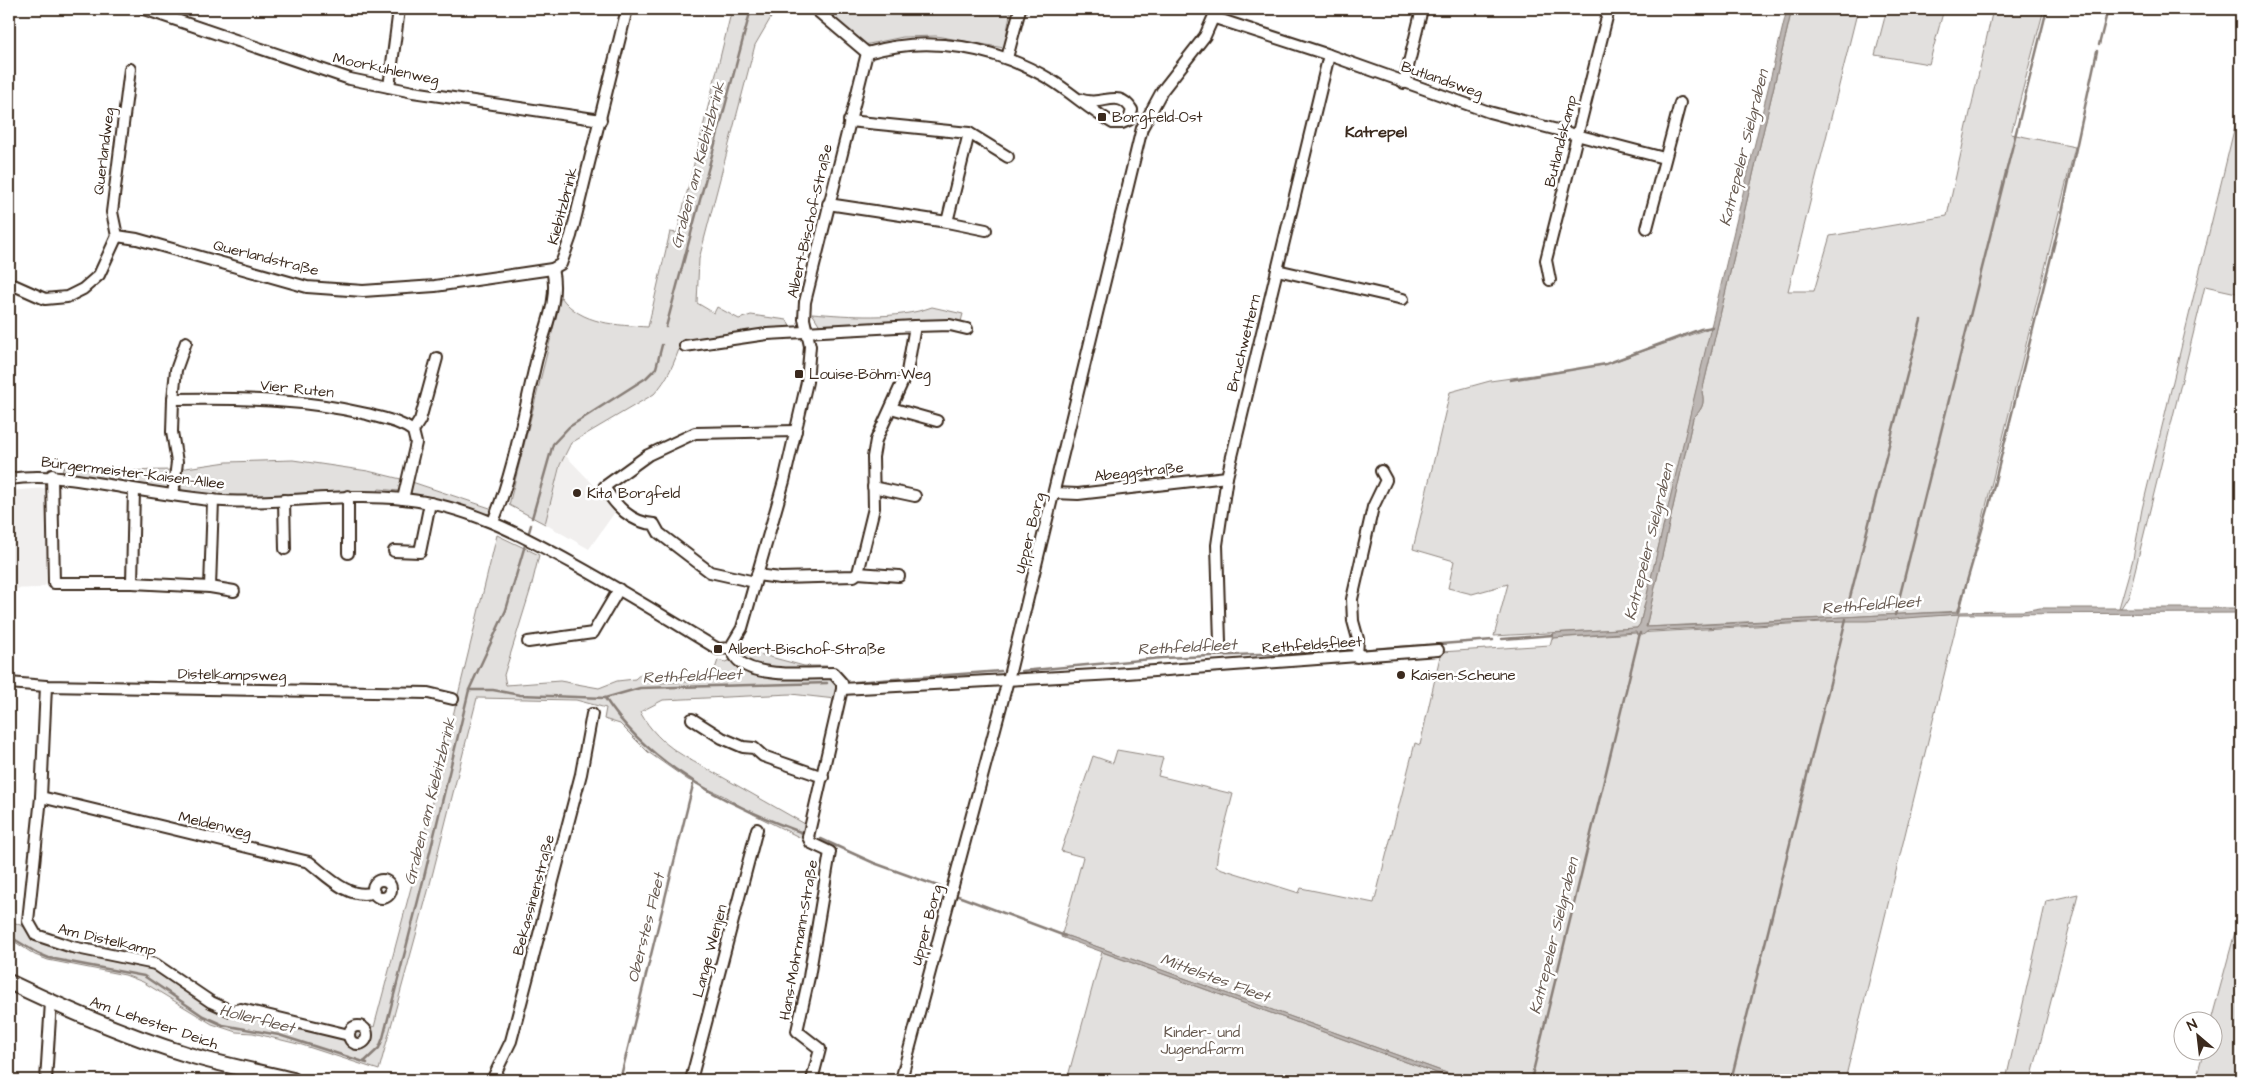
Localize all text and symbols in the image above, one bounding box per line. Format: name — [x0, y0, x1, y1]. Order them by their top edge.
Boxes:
street label: Moorkuhlenweg — [331, 48, 441, 92]
street label: Butlandsweg — [1398, 56, 1486, 105]
water label: Katrepeler Sielgraben — [1714, 66, 1776, 229]
water label: Graben am Kiebitzbrink — [665, 78, 731, 251]
street label: Butlandskamp — [1539, 93, 1583, 189]
street label: Querlandweg — [88, 106, 121, 196]
place label: Borgfeld-Ost — [1112, 107, 1202, 129]
marker: Borgfeld-Ost — [1096, 111, 1108, 123]
district label: Katrepel — [1345, 121, 1407, 143]
street label: Albert-Bischof-Straße — [782, 142, 838, 300]
street label: Kiebitzbrink — [543, 165, 583, 247]
street label: Querlandstraße — [211, 235, 321, 281]
street label: Bruchwettern — [1222, 292, 1266, 394]
place label: Louise-Böhm-Weg — [809, 364, 931, 386]
marker: Louise-Böhm-Weg — [793, 368, 805, 380]
street label: Vier Ruten — [259, 375, 335, 403]
street label: Bürgermeister-Kaisen-Allee — [40, 451, 226, 496]
street label: Abeggstraße — [1093, 457, 1185, 488]
water label: Katrepeler Sielgraben — [1619, 460, 1681, 623]
place label: Kita Borgfeld — [587, 483, 681, 505]
marker: Kita Borgfeld — [571, 487, 583, 499]
street label: Upper Borg — [1010, 490, 1051, 576]
water label: Rethfeldfleet — [1821, 590, 1923, 619]
street label: Rethfeldsfleet — [1261, 631, 1363, 659]
water label: Rethfeldfleet — [1137, 633, 1239, 661]
place label: Albert-Bischof-Straße — [728, 639, 885, 660]
marker: Albert-Bischof-Straße — [712, 643, 724, 655]
water label: Rethfeldfleet — [642, 663, 743, 689]
street label: Distelkampsweg — [178, 664, 287, 687]
place label: Kaisen-Scheune — [1411, 665, 1516, 686]
marker: Kaisen-Scheune — [1395, 669, 1407, 681]
water label: Graben am Kiebitzbrink — [399, 714, 462, 887]
street label: Meldenweg — [176, 806, 254, 845]
street label: Bekassinenstraße — [508, 832, 560, 958]
water label: Katrepeler Sielgraben — [1524, 854, 1586, 1017]
street label: Hans-Mohrmann-Straße — [775, 858, 823, 1022]
water label: Oberstes Fleet — [622, 869, 671, 985]
street label: Upper Borg — [906, 882, 949, 968]
street label: Lange Wenjen — [688, 902, 734, 1000]
street label: Am Distelkamp — [56, 918, 158, 962]
water label: Mittelstes Fleet — [1157, 948, 1274, 1008]
street label: Am Lehester Deich — [87, 991, 221, 1055]
water label: Hollerfleet — [217, 999, 299, 1039]
north arrow — [2172, 1012, 2222, 1062]
text: N — [2184, 1014, 2201, 1036]
park label: Kinder- und Jugendfarm — [1160, 1022, 1244, 1061]

